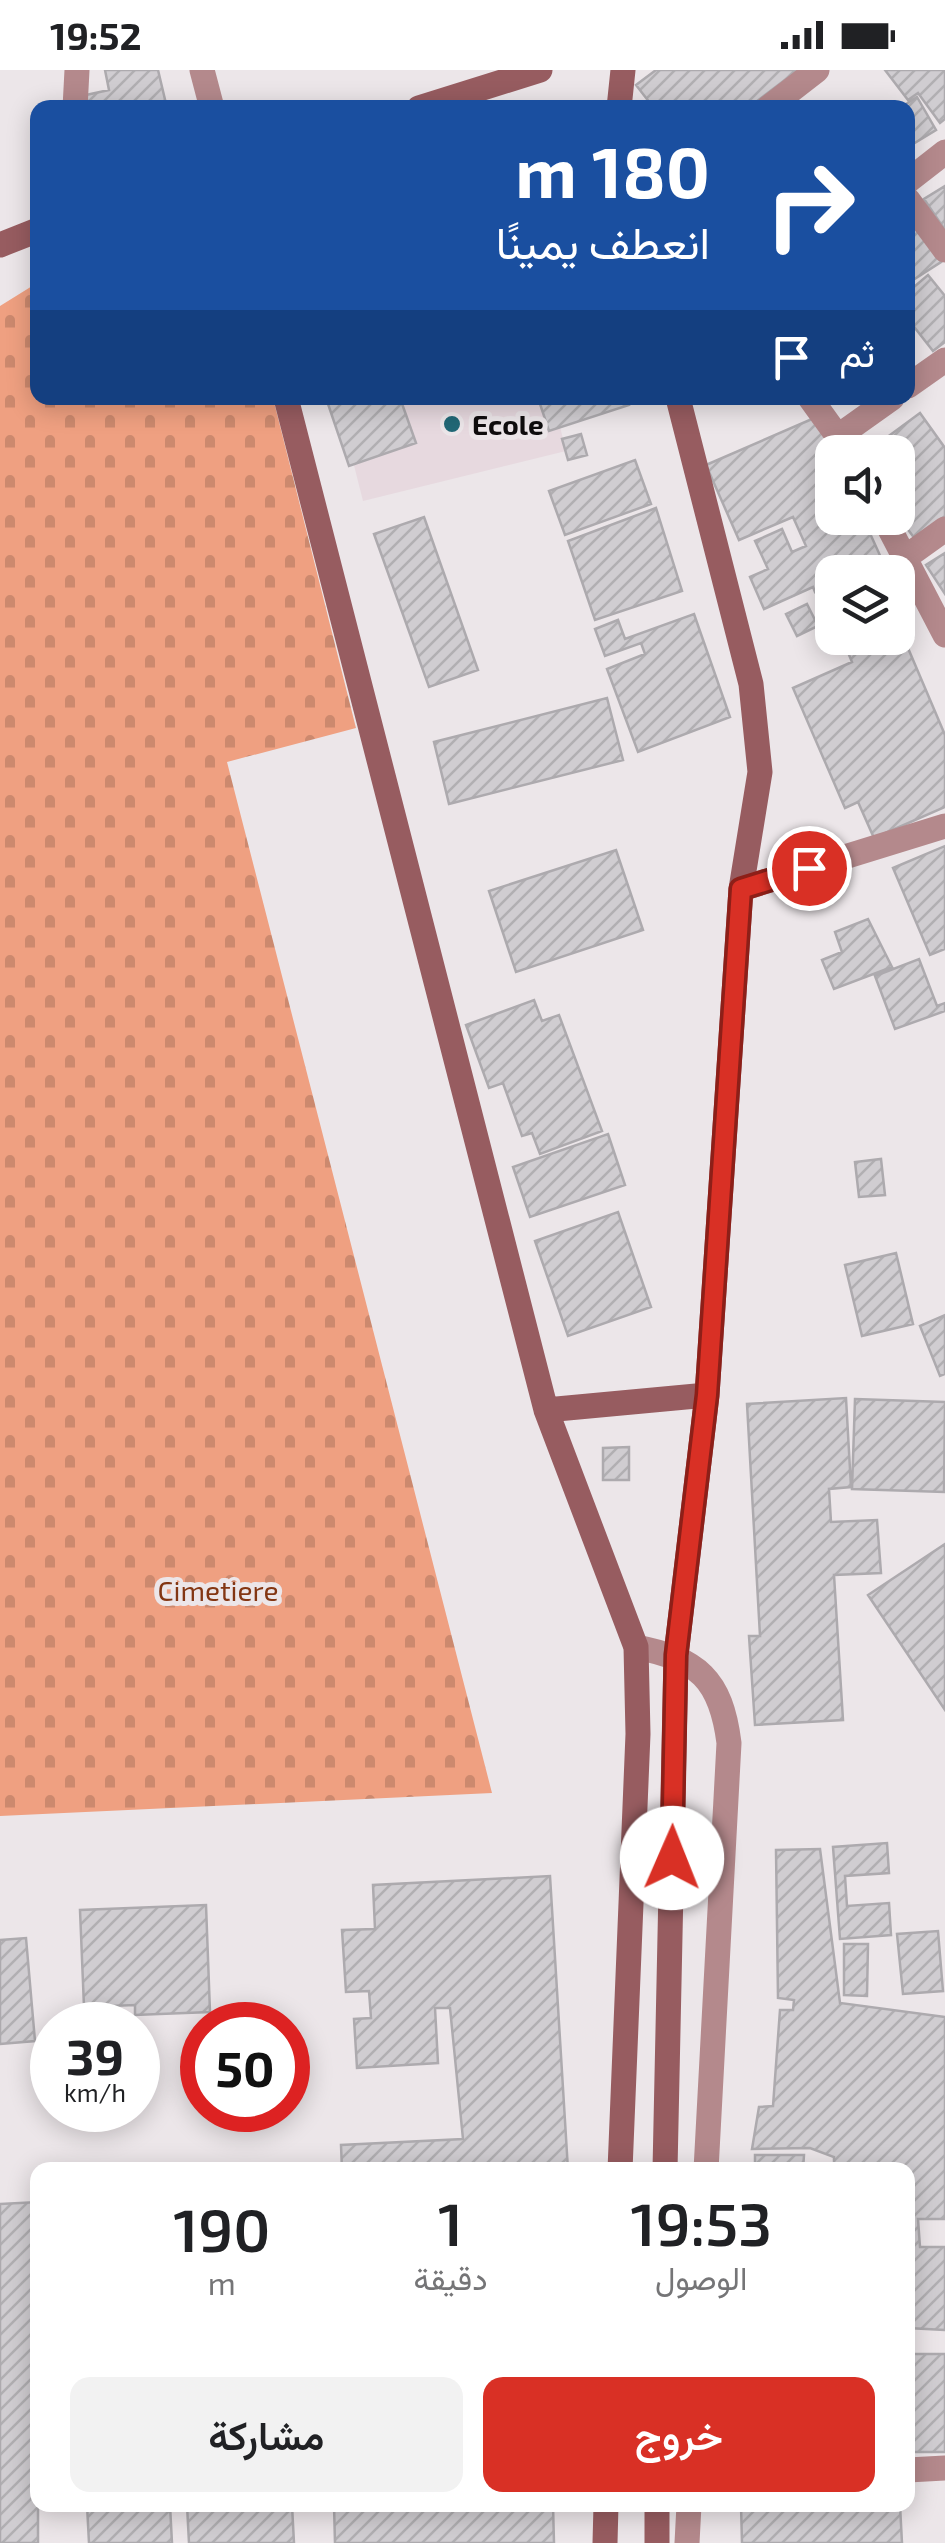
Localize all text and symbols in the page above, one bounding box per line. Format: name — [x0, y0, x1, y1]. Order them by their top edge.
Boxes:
text: 19:52 — [50, 12, 142, 58]
text: 180 m — [515, 128, 710, 212]
icon: right — [745, 140, 875, 270]
text: انعطف يمينًا — [496, 214, 710, 268]
text: ثم — [839, 329, 875, 375]
icon: arrive — [764, 330, 819, 385]
place label: Ecole — [472, 407, 544, 441]
marker: Ecole — [441, 413, 463, 435]
map controls — [815, 435, 915, 655]
button: sound — [815, 435, 915, 535]
button: layers — [815, 555, 915, 655]
pin — [767, 826, 852, 911]
icon: arrive — [782, 841, 837, 896]
park label: Cimetiere — [157, 1573, 279, 1607]
position arrow — [620, 1806, 724, 1910]
speed limit sign: 50 — [180, 2002, 310, 2132]
text: 39 — [66, 2025, 124, 2085]
text: km/h — [64, 2077, 126, 2107]
text: 1 — [438, 2186, 463, 2258]
text: 19:53 — [631, 2186, 772, 2258]
text: 190 — [173, 2192, 270, 2264]
text: دقيقة — [413, 2258, 487, 2296]
text: الوصول — [655, 2258, 747, 2296]
text: m — [208, 2263, 236, 2301]
button: مشاركة — [70, 2377, 463, 2492]
button: خروج — [483, 2377, 875, 2492]

